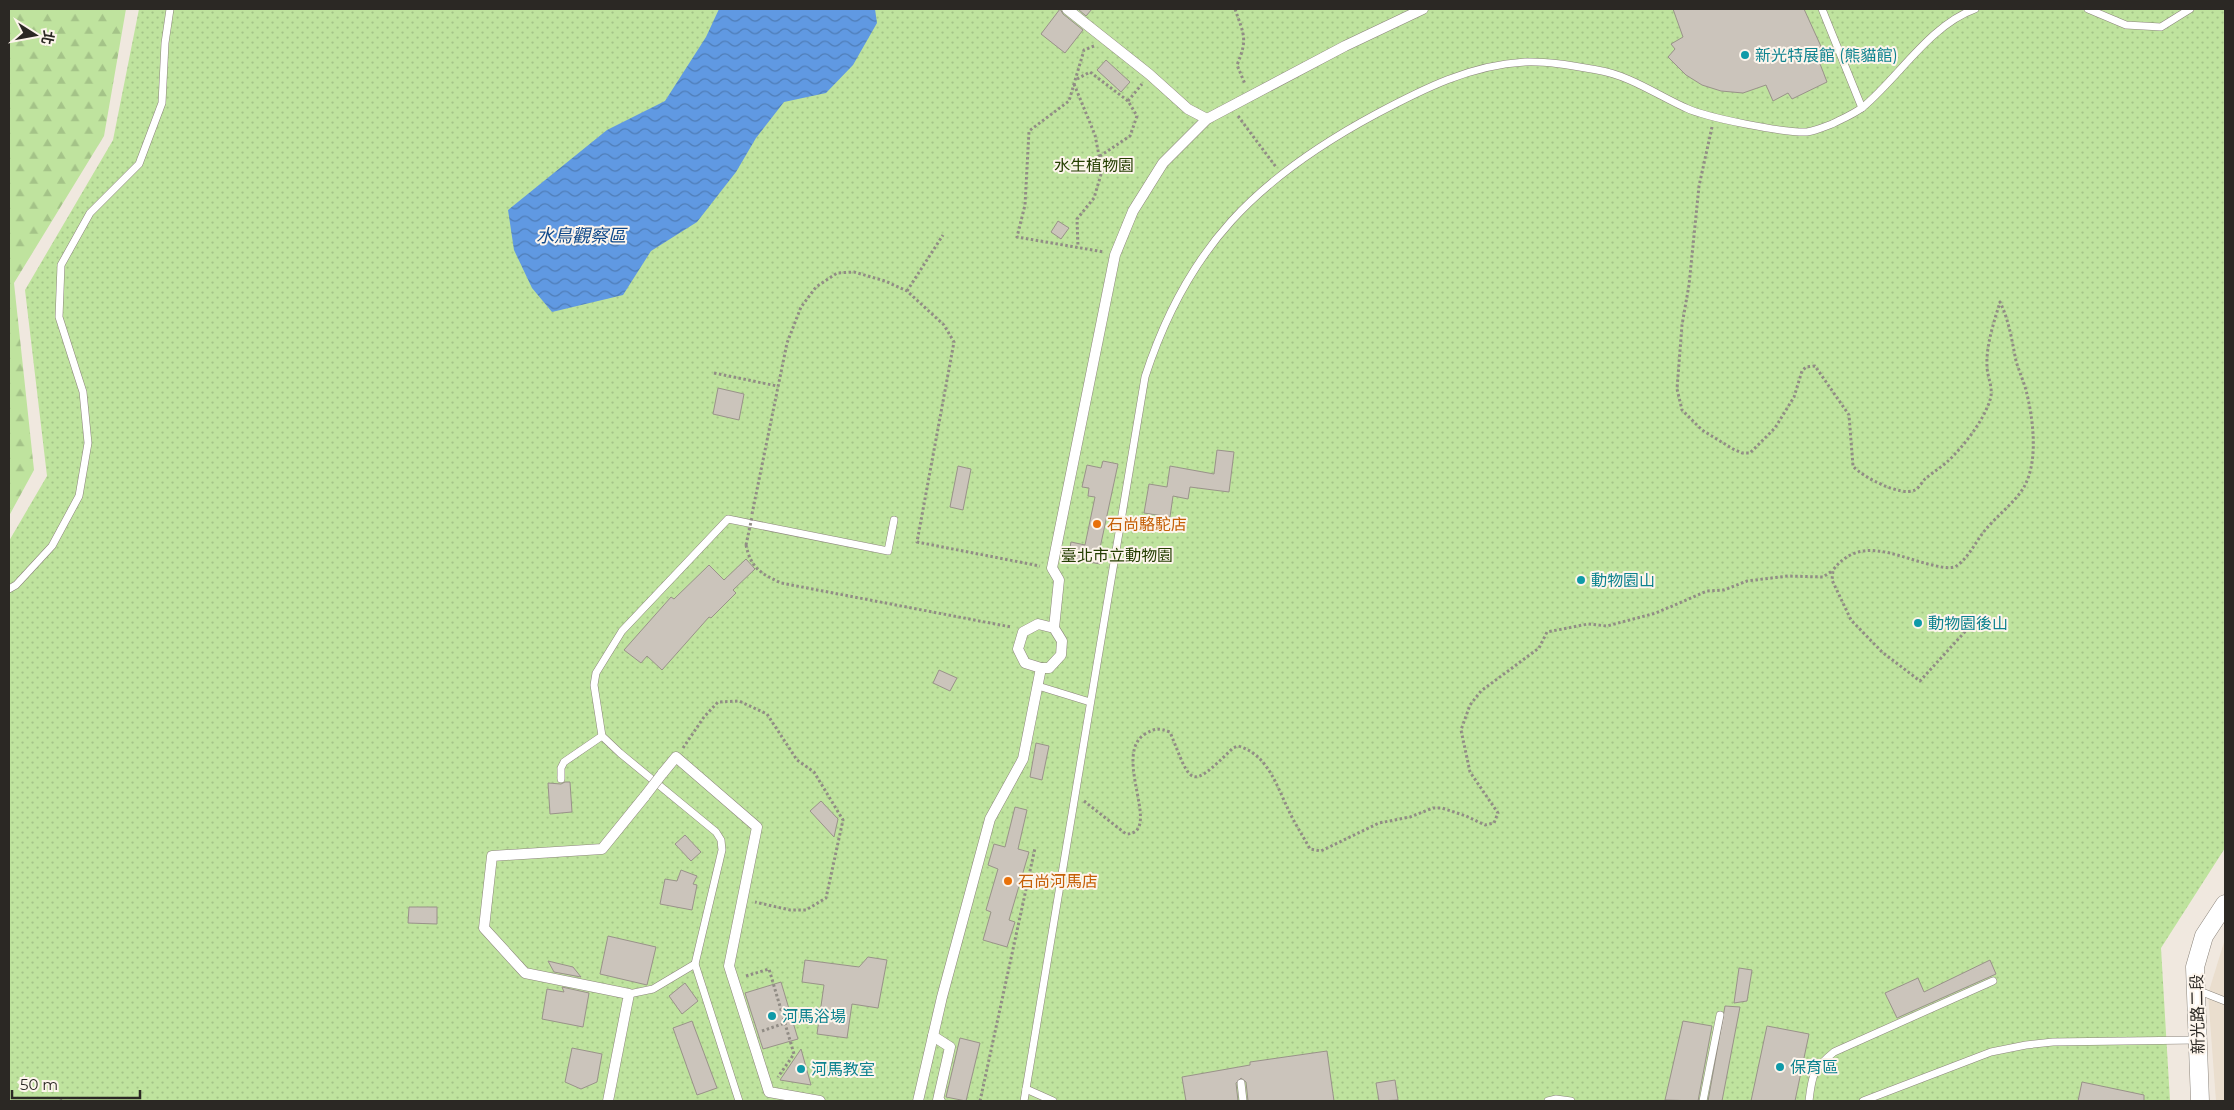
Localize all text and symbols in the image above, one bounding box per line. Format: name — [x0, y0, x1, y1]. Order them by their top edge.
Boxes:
north arrow — [10, 10, 60, 60]
text: 北 — [38, 29, 58, 46]
place label: 新光特展館 (熊貓館) — [1755, 46, 1898, 65]
marker: 新光特展館 (熊貓館) — [1739, 49, 1751, 61]
park label: 水生植物園 — [1054, 156, 1134, 175]
water label: 水鳥觀察區 — [536, 225, 628, 247]
place label: 石尚駱駝店 — [1107, 515, 1187, 534]
marker: 石尚駱駝店 — [1091, 518, 1103, 530]
park label: 臺北市立動物園 — [1061, 546, 1173, 565]
place label: 動物園山 — [1591, 571, 1655, 590]
marker: 動物園山 — [1575, 574, 1587, 586]
place label: 動物園後山 — [1928, 614, 2008, 633]
marker: 動物園後山 — [1912, 617, 1924, 629]
place label: 石尚河馬店 — [1018, 872, 1098, 891]
marker: 石尚河馬店 — [1002, 875, 1014, 887]
street label: 新光路二段 — [2187, 974, 2208, 1054]
place label: 河馬浴場 — [782, 1007, 846, 1026]
marker: 河馬浴場 — [766, 1010, 778, 1022]
place label: 保育區 — [1790, 1058, 1838, 1077]
place label: 河馬教室 — [811, 1060, 875, 1079]
marker: 保育區 — [1774, 1061, 1786, 1073]
marker: 河馬教室 — [795, 1063, 807, 1075]
scale bar — [12, 1068, 140, 1100]
text: 50 m — [20, 1075, 58, 1094]

